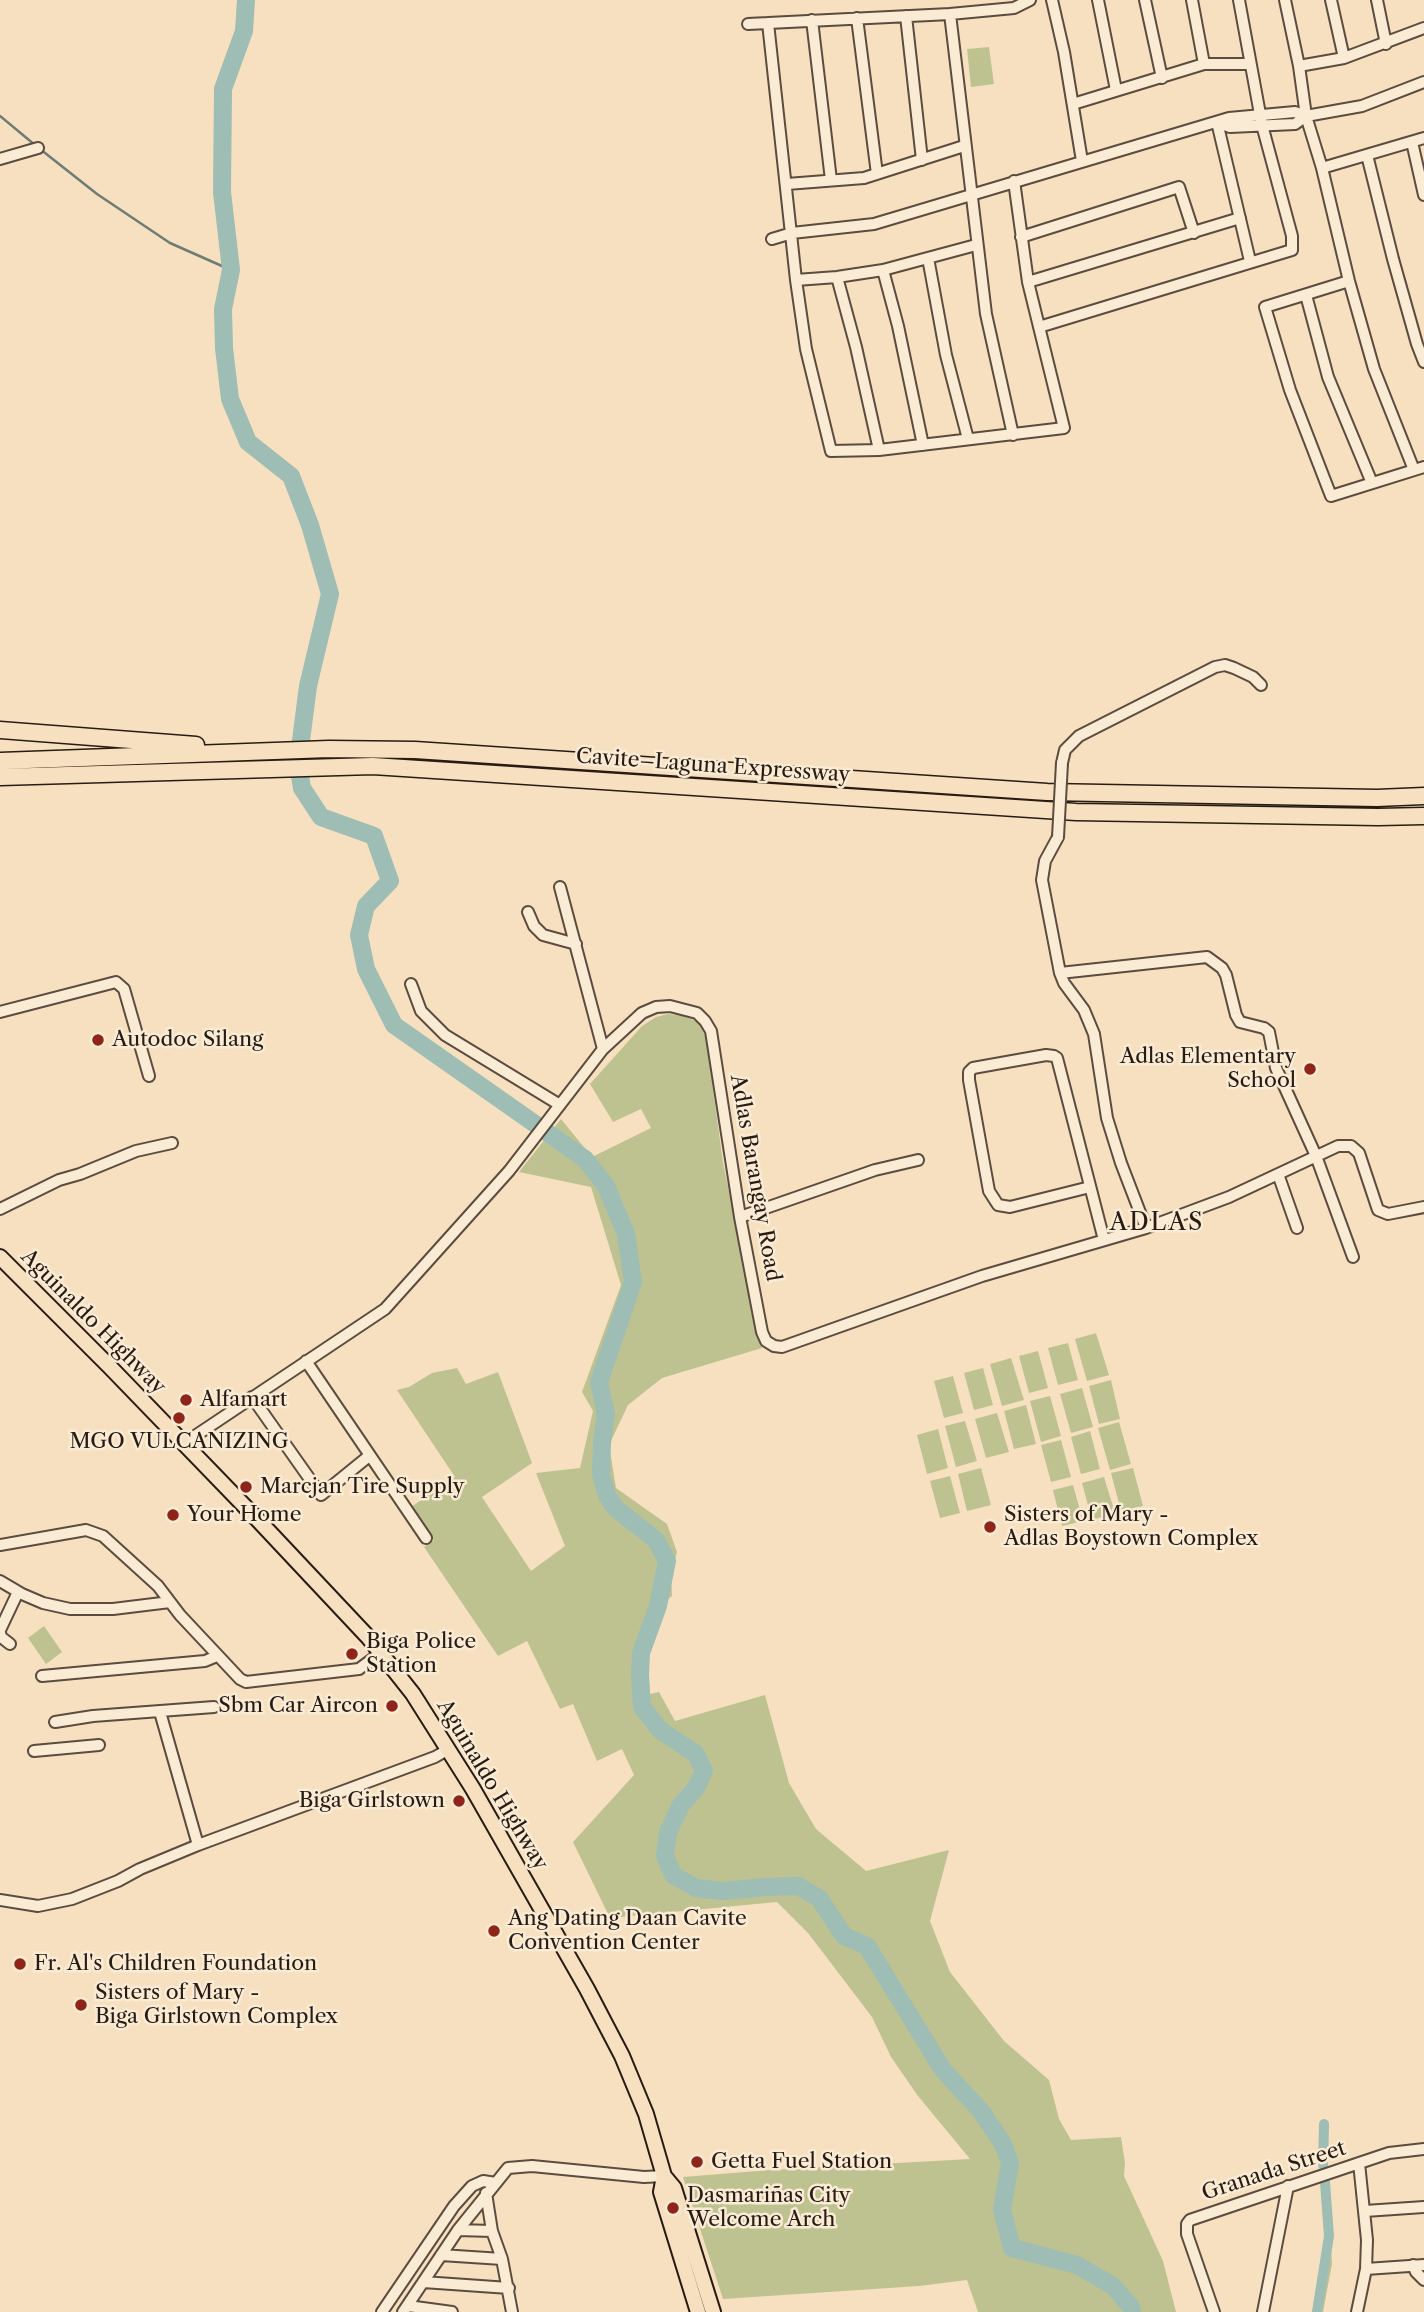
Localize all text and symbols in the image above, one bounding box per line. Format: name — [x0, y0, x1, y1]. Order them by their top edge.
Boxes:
street label: Cavite–Laguna Expressway — [575, 744, 851, 788]
place label: Autodoc Silang — [112, 1027, 263, 1053]
marker: Autodoc Silang — [90, 1032, 106, 1048]
place label: Adlas Elementary School — [1120, 1044, 1296, 1094]
marker: Adlas Elementary School — [1302, 1061, 1318, 1077]
street label: Adlas Barangay Road — [724, 1073, 786, 1283]
district label: ADLAS — [1110, 1209, 1204, 1237]
street label: Aguinaldo Highway — [15, 1244, 171, 1400]
place label: Alfamart — [200, 1387, 287, 1413]
marker: Alfamart — [178, 1392, 194, 1408]
marker: MGO VULCANIZING — [171, 1410, 187, 1426]
place label: MGO VULCANIZING — [69, 1429, 289, 1455]
place label: Marcjan Tire Supply — [260, 1474, 464, 1500]
marker: Marcjan Tire Supply — [238, 1479, 254, 1495]
place label: Your Home — [187, 1502, 301, 1528]
place label: Sisters of Mary - Adlas Boystown Complex — [1004, 1502, 1258, 1552]
marker: Your Home — [165, 1507, 181, 1523]
marker: Sisters of Mary - Adlas Boystown Complex — [982, 1519, 998, 1535]
place label: Biga Police Station — [366, 1629, 476, 1679]
marker: Biga Police Station — [344, 1646, 360, 1662]
place label: Sbm Car Aircon — [218, 1693, 378, 1719]
street label: Aguinaldo Highway — [431, 1695, 553, 1875]
marker: Sbm Car Aircon — [384, 1698, 400, 1714]
place label: Biga Girlstown — [299, 1788, 445, 1814]
marker: Biga Girlstown — [451, 1793, 467, 1809]
place label: Ang Dating Daan Cavite Convention Center — [508, 1906, 747, 1956]
marker: Ang Dating Daan Cavite Convention Center — [486, 1923, 502, 1939]
place label: Fr. Al's Children Foundation — [34, 1951, 317, 1977]
marker: Fr. Al's Children Foundation — [12, 1956, 28, 1972]
place label: Sisters of Mary - Biga Girlstown Complex — [95, 1980, 338, 2030]
marker: Sisters of Mary - Biga Girlstown Complex — [73, 1997, 89, 2013]
street label: Granada Street — [1199, 2136, 1349, 2206]
place label: Getta Fuel Station — [711, 2149, 892, 2175]
marker: Getta Fuel Station — [689, 2154, 705, 2170]
place label: Dasmariñas City Welcome Arch — [687, 2183, 851, 2233]
marker: Dasmariñas City Welcome Arch — [665, 2200, 681, 2216]

